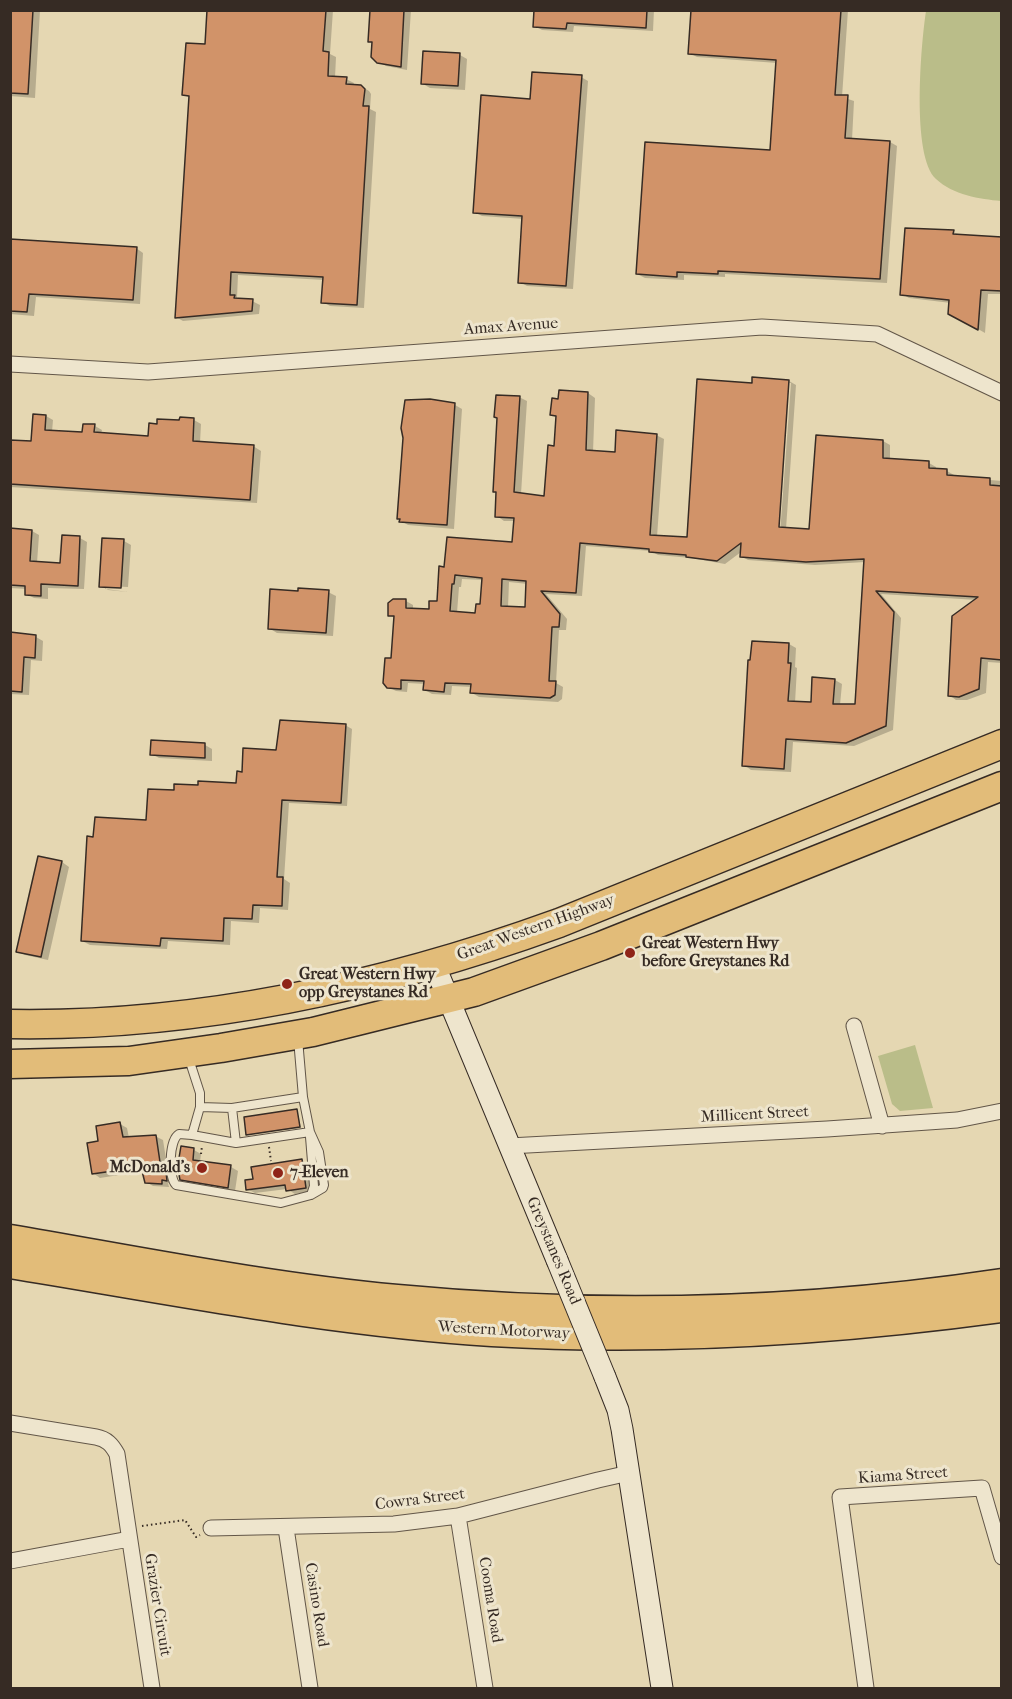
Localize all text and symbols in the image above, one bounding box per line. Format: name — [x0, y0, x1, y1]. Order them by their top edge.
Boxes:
street label: Amax Avenue — [463, 314, 559, 340]
street label: Great Western Highway — [455, 891, 617, 965]
place label: Great Western Hwy before Greystanes Rd — [642, 934, 789, 972]
marker: Great Western Hwy before Greystanes Rd — [623, 946, 637, 960]
place label: Great Western Hwy opp Greystanes Rd — [299, 965, 436, 1003]
marker: Great Western Hwy opp Greystanes Rd — [280, 977, 294, 991]
street label: Millicent Street — [700, 1103, 810, 1127]
place label: McDonald's — [109, 1158, 190, 1178]
marker: McDonald's — [195, 1161, 209, 1175]
place label: 7-Eleven — [290, 1163, 349, 1183]
marker: 7-Eleven — [271, 1166, 285, 1180]
street label: Greystanes Road — [522, 1194, 584, 1308]
street label: Western Motorway — [438, 1318, 570, 1344]
street label: Kiama Street — [857, 1463, 949, 1489]
street label: Cowra Street — [374, 1485, 466, 1515]
street label: Grazier Circuit — [139, 1552, 175, 1658]
street label: Cooma Road — [474, 1556, 506, 1644]
street label: Casino Road — [300, 1561, 332, 1649]

